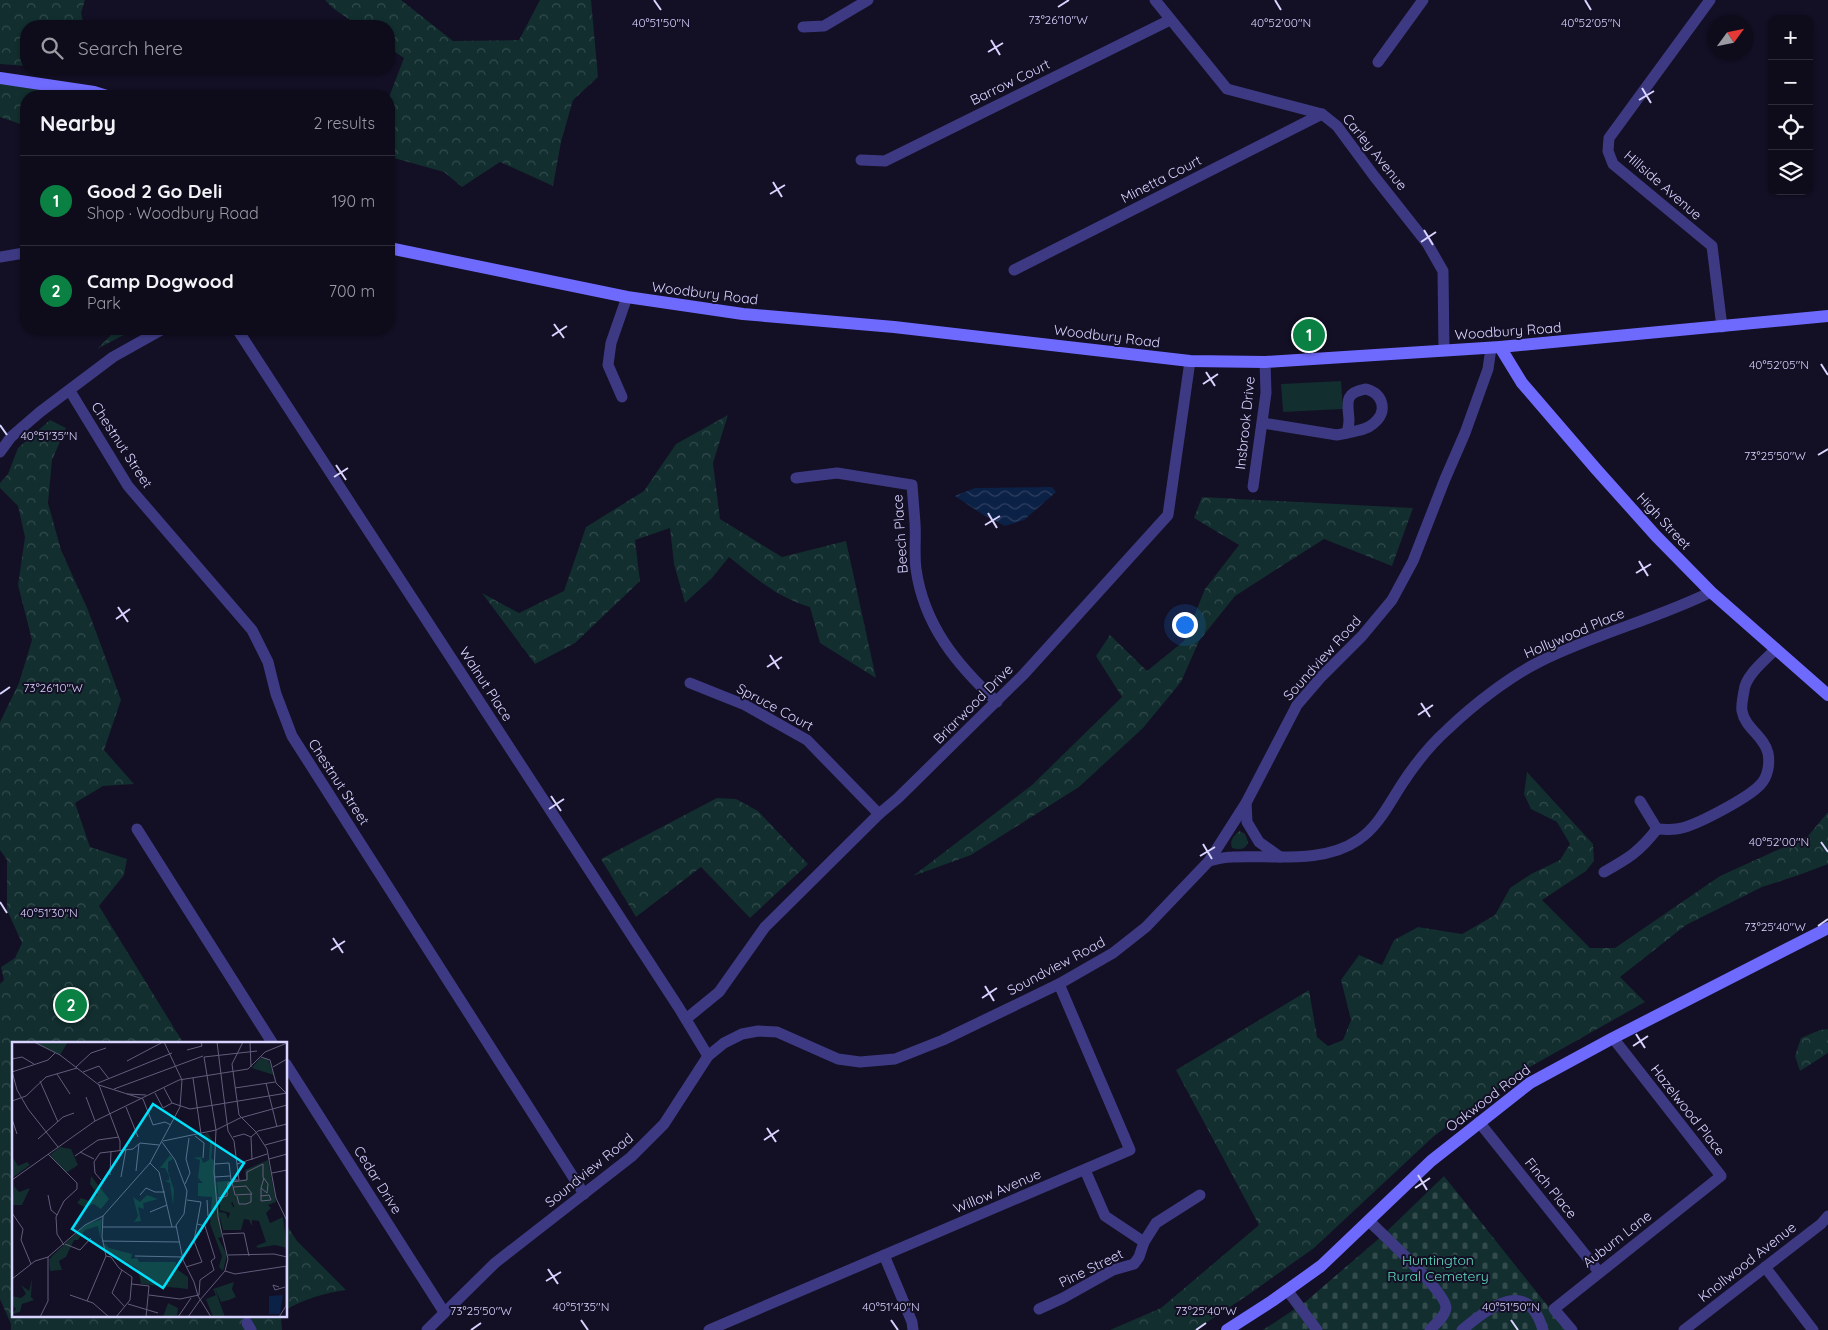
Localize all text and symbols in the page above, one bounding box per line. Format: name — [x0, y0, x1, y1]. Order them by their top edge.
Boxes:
text: 73°26'10"W — [1028, 12, 1088, 27]
text: 40°51'50"N — [632, 15, 690, 30]
text: 40°52'00"N — [1251, 15, 1311, 30]
text: 40°52'05"N — [1561, 15, 1621, 30]
north arrow — [1708, 15, 1753, 60]
map controls — [1768, 15, 1813, 195]
button: + — [1768, 15, 1813, 60]
search box — [20, 20, 395, 75]
icon: search — [38, 34, 66, 62]
text: Search here — [78, 36, 183, 60]
street label: Barrow Court — [967, 55, 1053, 109]
button: − — [1768, 60, 1813, 105]
button: locate — [1768, 105, 1813, 150]
text: Nearby — [40, 110, 116, 136]
street label: Carley Avenue — [1339, 110, 1411, 194]
text: 2 results — [313, 113, 375, 133]
street label: Hillside Avenue — [1620, 146, 1706, 224]
button: layers — [1768, 150, 1813, 195]
street label: Minetta Court — [1118, 151, 1205, 207]
text: Good 2 Go Deli — [87, 179, 222, 203]
text: 1 — [53, 191, 59, 211]
text: 190 m — [332, 191, 375, 211]
text: Shop · Woodbury Road — [87, 203, 259, 223]
text: Camp Dogwood — [87, 269, 234, 293]
street label: Woodbury Road — [651, 278, 759, 308]
text: 2 — [51, 281, 61, 301]
text: 700 m — [329, 281, 375, 301]
text: Park — [87, 293, 121, 313]
pin: 1 — [1293, 316, 1325, 354]
street label: Woodbury Road — [1454, 318, 1562, 344]
street label: Woodbury Road — [1053, 321, 1161, 351]
text: 40°52'05"N — [1749, 357, 1809, 372]
street label: Insbrook Drive — [1231, 375, 1259, 471]
street label: Chestnut Street — [87, 398, 157, 492]
text: 40°51'35"N — [21, 428, 77, 443]
text: 73°25'50"W — [1744, 448, 1806, 463]
street label: High Street — [1633, 489, 1695, 554]
street label: Beech Place — [888, 494, 912, 574]
street label: Hollywood Place — [1521, 604, 1627, 662]
your location — [1172, 612, 1198, 638]
street label: Soundview Road — [1279, 612, 1365, 704]
street label: Walnut Place — [455, 643, 517, 725]
street label: Briarwood Drive — [929, 660, 1017, 748]
street label: Spruce Court — [734, 679, 817, 735]
text: 73°26'10"W — [23, 680, 83, 695]
street label: Chestnut Street — [304, 735, 374, 829]
text: 40°52'00"N — [1749, 834, 1809, 849]
text: 40°51'30"N — [20, 905, 78, 920]
text: 73°25'40"W — [1744, 919, 1806, 934]
street label: Soundview Road — [1004, 933, 1108, 999]
pin: 2 — [55, 986, 87, 1024]
inset map — [12, 1042, 288, 1318]
street label: Oakwood Road — [1442, 1060, 1534, 1136]
street label: Hazelwood Place — [1647, 1061, 1729, 1159]
street label: Soundview Road — [541, 1129, 637, 1211]
street label: Cedar Drive — [350, 1143, 406, 1217]
street label: Finch Place — [1521, 1154, 1581, 1222]
street label: Willow Avenue — [950, 1164, 1044, 1218]
street label: Auburn Lane — [1579, 1206, 1655, 1272]
street label: Knollwood Avenue — [1694, 1218, 1800, 1306]
street label: Pine Street — [1056, 1245, 1126, 1291]
park label: Huntington Rural Cemetery — [1387, 1251, 1489, 1285]
text: 40°51'35"N — [553, 1299, 609, 1314]
text: 40°51'40"N — [862, 1299, 920, 1314]
text: 40°51'50"N — [1482, 1299, 1540, 1314]
text: 73°25'50"W — [450, 1303, 512, 1318]
text: 73°25'40"W — [1175, 1303, 1237, 1318]

